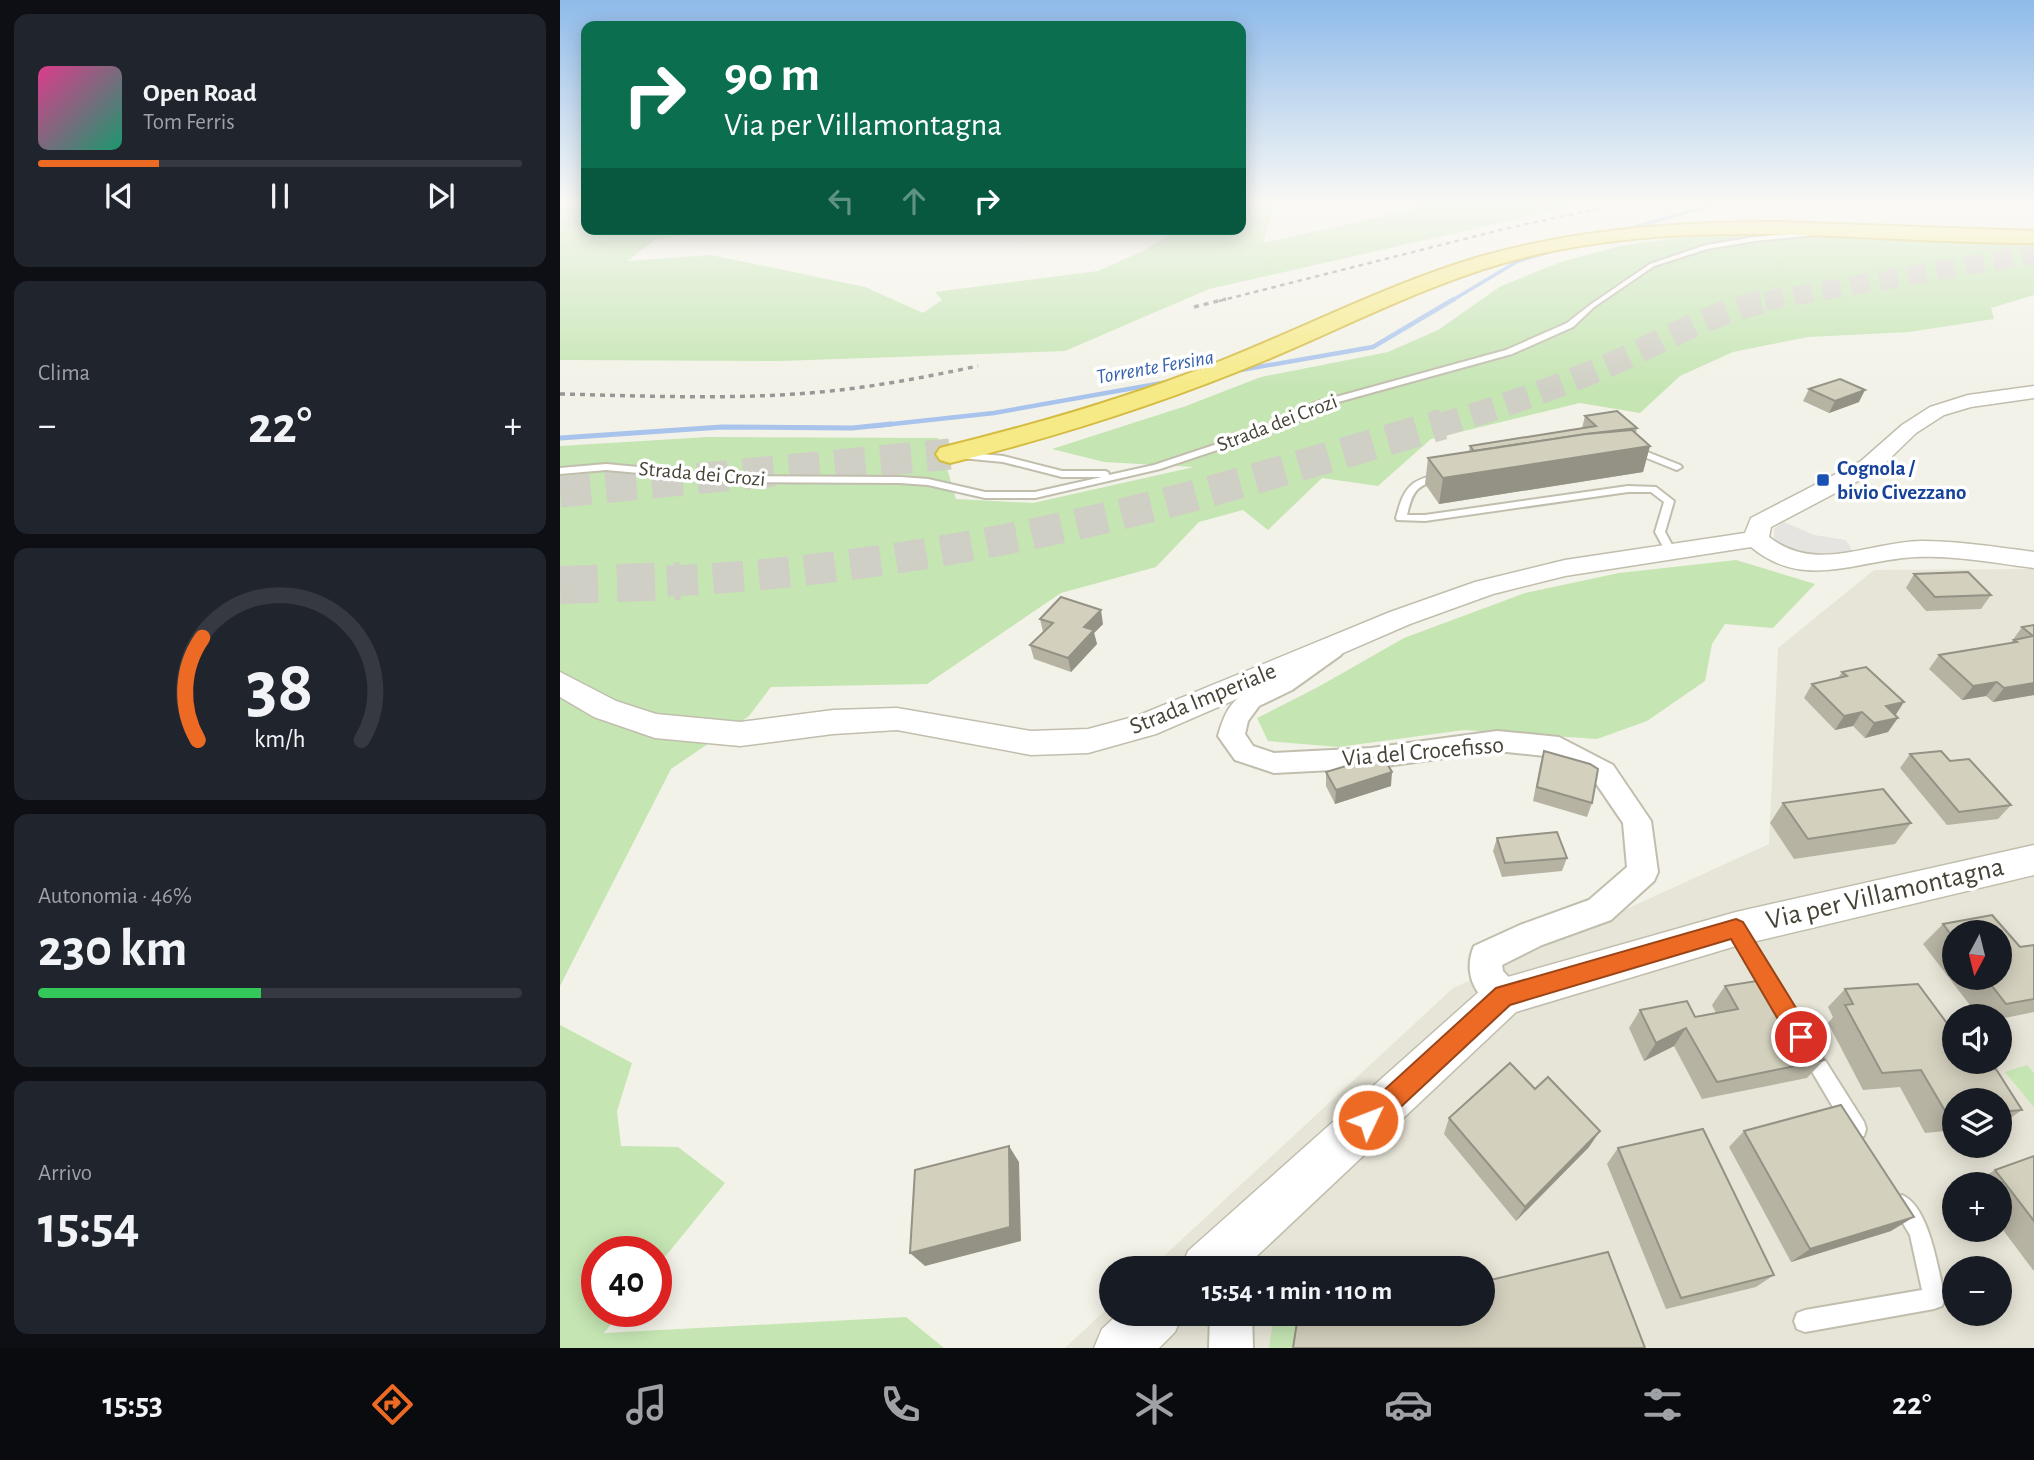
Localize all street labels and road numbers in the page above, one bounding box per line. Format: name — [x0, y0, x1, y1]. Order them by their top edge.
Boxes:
street label: Strada dei Crozi — [1214, 390, 1340, 456]
street label: Strada dei Crozi — [638, 458, 766, 490]
street label: Strada Imperiale — [1126, 659, 1280, 739]
street label: Via del Crocefisso — [1341, 733, 1505, 771]
street label: Via per Villamontagna — [1763, 853, 2007, 935]

